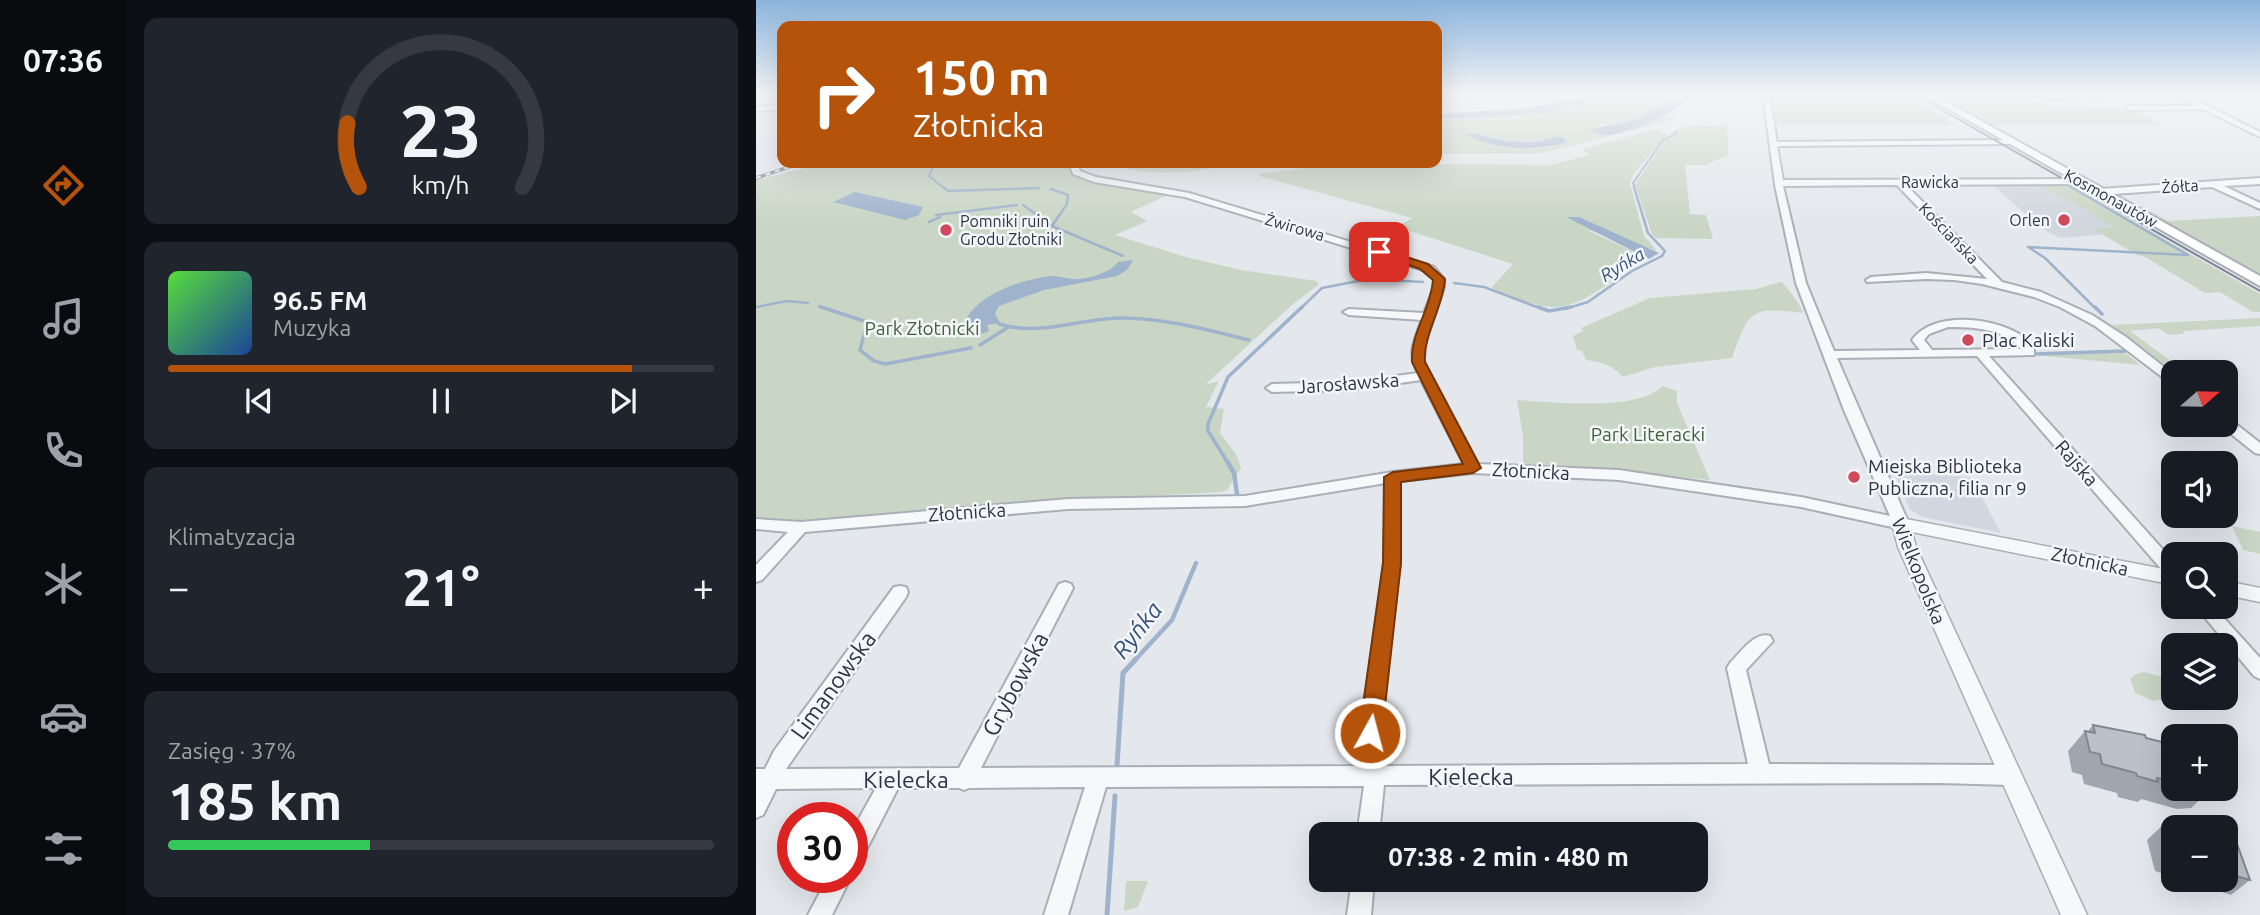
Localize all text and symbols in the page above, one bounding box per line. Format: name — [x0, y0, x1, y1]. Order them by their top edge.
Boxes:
text: 07:36 — [23, 42, 103, 78]
icon: right — [798, 49, 889, 140]
text: 150 m — [913, 49, 1050, 104]
text: 23 — [400, 90, 482, 172]
text: Złotnicka — [913, 107, 1044, 143]
icon: directions — [39, 161, 88, 210]
street label: Kosmonautów — [2061, 165, 2161, 231]
text: km/h — [412, 171, 470, 199]
street label: Rawicka — [1901, 173, 1959, 191]
street label: Żółta — [2161, 176, 2199, 196]
street label: Kościańska — [1916, 199, 1982, 267]
street label: Żwirowa — [1263, 210, 1327, 244]
place label: Orlen — [2009, 211, 2050, 229]
place label: Pomniki ruin Grodu Złotniki — [960, 212, 1062, 248]
marker: Orlen — [2056, 212, 2072, 228]
marker: Pomniki ruin Grodu Złotniki — [938, 222, 954, 238]
pin — [1349, 222, 1409, 282]
icon: arrive — [1360, 233, 1398, 271]
water label: Ryńka — [1596, 243, 1648, 285]
text: 96.5 FM — [273, 286, 367, 315]
icon: music — [39, 294, 88, 343]
text: Muzyka — [273, 315, 351, 340]
park label: Park Złotnicki — [864, 317, 980, 339]
place label: Plac Kaliski — [1982, 329, 2075, 351]
marker: Plac Kaliski — [1960, 332, 1976, 348]
north arrow — [2161, 360, 2238, 438]
map controls — [2161, 360, 2238, 892]
street label: Jarosławska — [1296, 368, 1400, 398]
icon: previous — [240, 382, 278, 420]
icon: pause — [422, 382, 460, 420]
icon: next — [604, 382, 642, 420]
park label: Park Literacki — [1591, 423, 1705, 445]
icon: phone — [39, 426, 88, 475]
street label: Rajska — [2051, 435, 2103, 491]
button: sound — [2161, 451, 2238, 528]
place label: Miejska Biblioteka Publiczna, filia nr 9 — [1868, 455, 2027, 499]
street label: Złotnicka — [1491, 458, 1571, 484]
marker: Miejska Biblioteka Publiczna, filia nr 9 — [1846, 469, 1862, 485]
street label: Złotnicka — [927, 498, 1007, 526]
street label: Wielkopolska — [1888, 514, 1950, 628]
text: Klimatyzacja — [168, 524, 296, 549]
street label: Złotnicka — [2050, 542, 2130, 580]
button: search — [2161, 542, 2238, 619]
text: 21° — [402, 558, 480, 616]
icon: climate — [39, 559, 88, 608]
text: − — [168, 566, 189, 608]
text: + — [693, 566, 714, 608]
water label: Ryńka — [1107, 596, 1167, 664]
street label: Limanowska — [786, 626, 880, 744]
street label: Grybowska — [977, 628, 1053, 740]
button: layers — [2161, 633, 2238, 710]
icon: car — [39, 692, 88, 741]
position arrow — [1333, 696, 1407, 770]
button: + — [2161, 724, 2238, 801]
text: Zasięg · 37% — [168, 738, 296, 763]
street label: Kielecka — [1428, 764, 1514, 789]
street label: Kielecka — [863, 767, 949, 792]
text: 185 km — [168, 772, 342, 830]
speed limit sign: 30 — [777, 802, 868, 893]
button: − — [2161, 815, 2238, 892]
icon: filters — [39, 824, 88, 873]
text: 07:38 · 2 min · 480 m — [1388, 842, 1629, 871]

